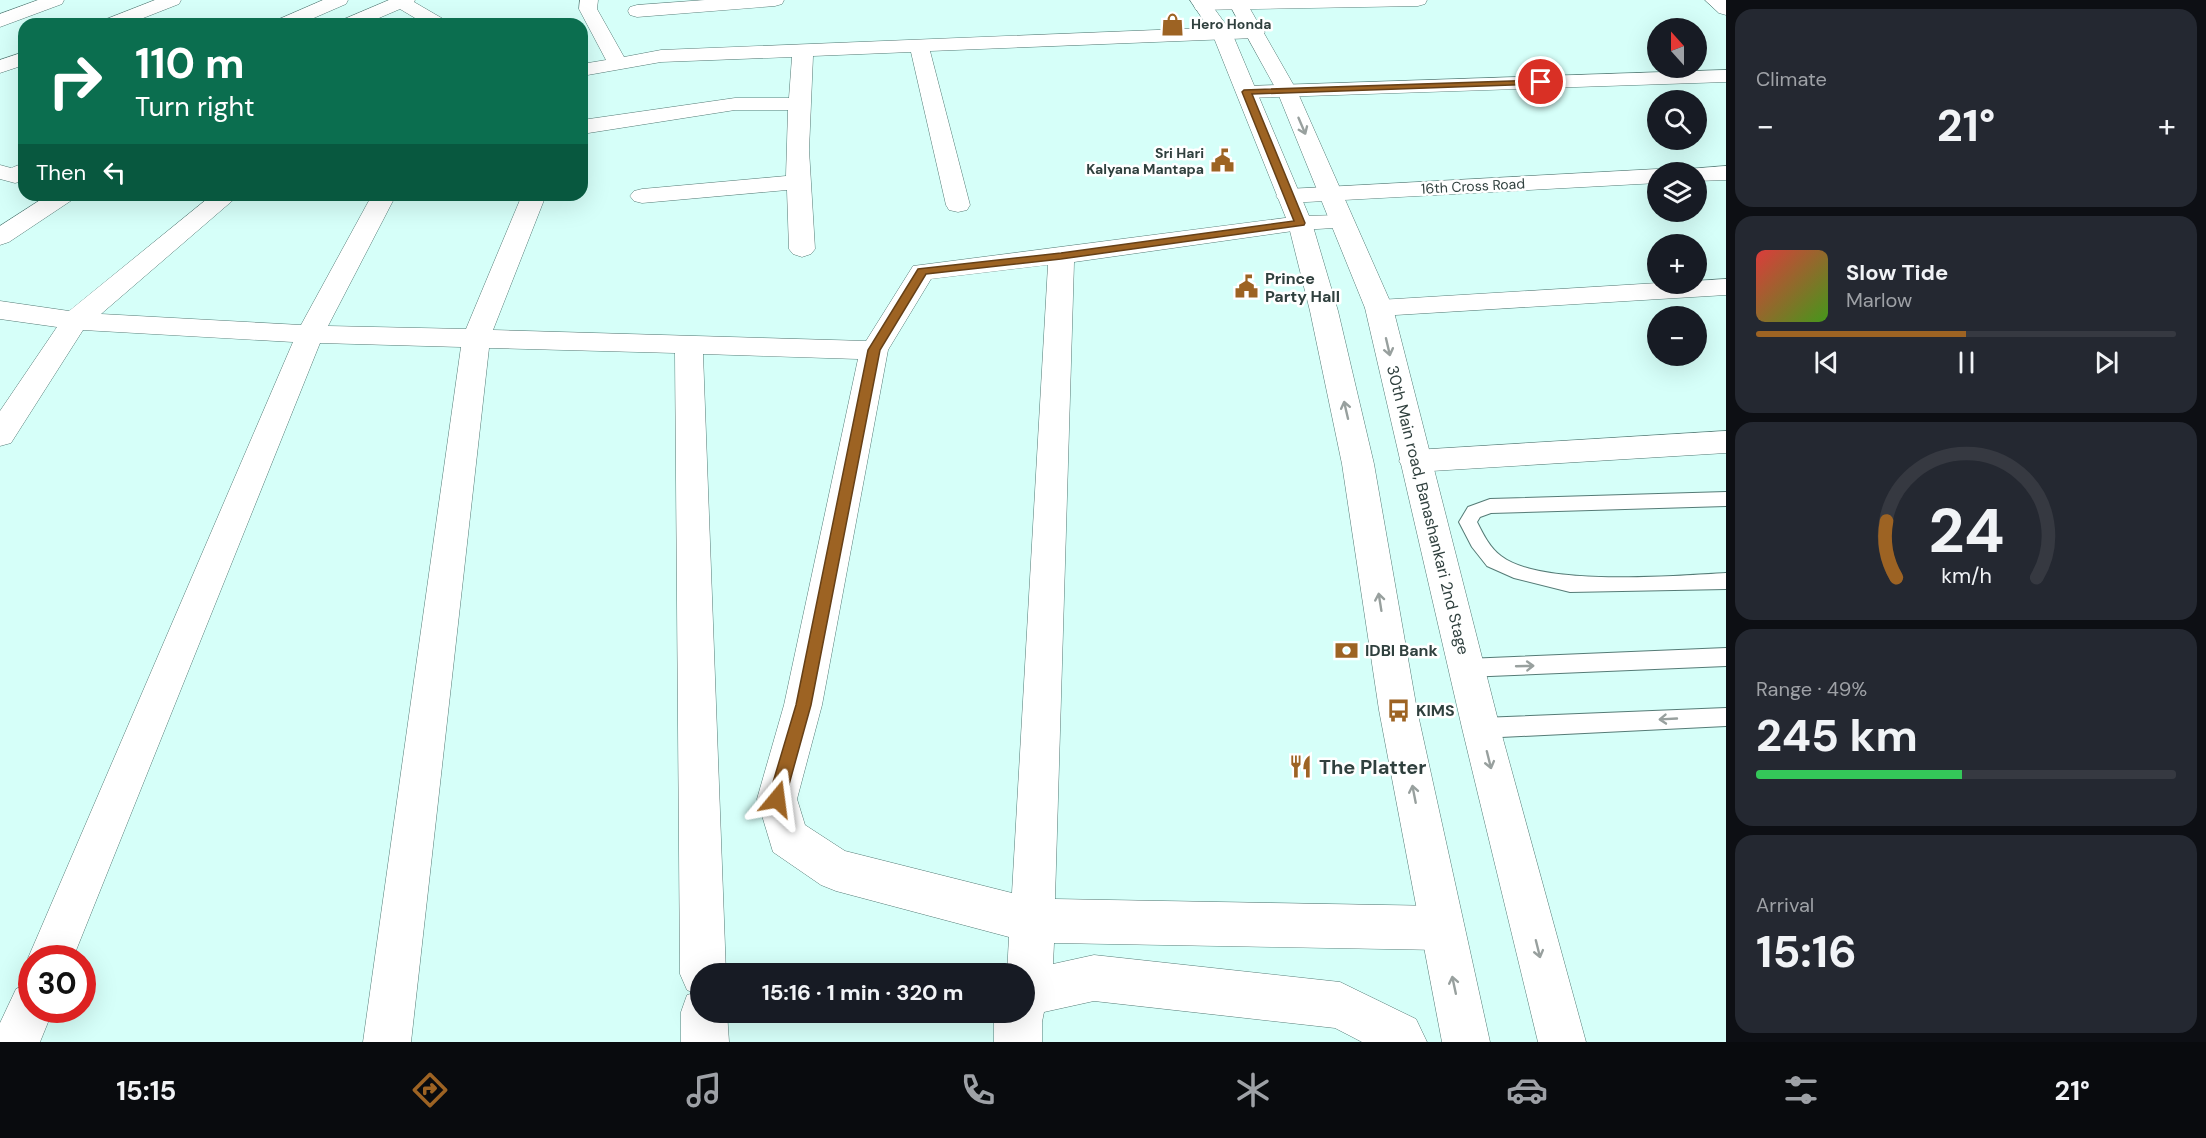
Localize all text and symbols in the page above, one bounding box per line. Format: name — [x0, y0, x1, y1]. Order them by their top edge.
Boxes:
shop icon: Hero Honda — [1160, 11, 1186, 37]
place label: Hero Honda — [1191, 15, 1271, 33]
north arrow — [1647, 18, 1707, 78]
map controls — [1647, 18, 1707, 366]
text: 110 m — [135, 36, 245, 91]
icon: right — [36, 42, 114, 120]
pin — [1515, 56, 1566, 107]
icon: arrive — [1524, 65, 1557, 98]
text: Climate — [1756, 66, 1827, 92]
text: Turn right — [135, 89, 255, 124]
button: search — [1647, 90, 1707, 150]
text: 21° — [1937, 96, 1995, 155]
text: − — [1756, 104, 1774, 147]
text: + — [2158, 104, 2176, 147]
one-way arrow — [1297, 117, 1308, 135]
place label: Sri Hari Kalyana Mantapa — [1086, 144, 1204, 178]
public building icon: Sri Hari Kalyana Mantapa — [1209, 148, 1235, 174]
icon: left — [98, 156, 131, 189]
text: Then — [36, 158, 86, 187]
button: layers — [1647, 162, 1707, 222]
street label: 16th Cross Road — [1421, 174, 1525, 198]
button: + — [1647, 234, 1707, 294]
text: Slow Tide — [1846, 258, 1948, 287]
place label: Prince Party Hall — [1265, 268, 1340, 307]
public building icon: Prince Party Hall — [1234, 274, 1260, 300]
text: Marlow — [1846, 287, 1912, 313]
button: − — [1647, 306, 1707, 366]
one-way arrow — [1383, 337, 1395, 356]
icon: previous — [1810, 346, 1843, 379]
icon: pause — [1950, 346, 1983, 379]
icon: next — [2090, 346, 2123, 379]
street label: 30th Main road, Banashankari 2nd Stage — [1382, 363, 1474, 657]
one-way arrow — [1340, 401, 1351, 420]
text: 24 — [1928, 490, 2004, 571]
text: km/h — [1941, 562, 1991, 590]
one-way arrow — [1374, 592, 1385, 612]
bank icon: IDBI Bank — [1334, 637, 1360, 663]
place label: IDBI Bank — [1365, 640, 1438, 661]
one-way arrow — [1514, 660, 1534, 671]
text: Range · 49% — [1756, 676, 1867, 702]
bus stop icon: KIMS — [1385, 697, 1411, 723]
place label: KIMS — [1416, 700, 1455, 721]
text: 245 km — [1756, 706, 1918, 765]
one-way arrow — [1658, 714, 1678, 725]
one-way arrow — [1484, 751, 1496, 770]
restaurant icon: The Platter — [1288, 754, 1314, 780]
place label: The Platter — [1319, 754, 1427, 780]
position arrow — [745, 767, 809, 831]
one-way arrow — [1408, 785, 1419, 804]
text: Arrival — [1756, 892, 1814, 918]
text: 15:16 — [1756, 922, 1857, 981]
one-way arrow — [1532, 939, 1544, 958]
speed limit sign: 30 — [18, 945, 96, 1023]
one-way arrow — [1447, 976, 1459, 995]
text: 15:16 · 1 min · 320 m — [762, 978, 963, 1007]
icon: directions — [409, 1069, 451, 1111]
icon: music — [683, 1069, 725, 1111]
icon: phone — [957, 1069, 999, 1111]
icon: climate — [1232, 1069, 1274, 1111]
icon: car — [1506, 1069, 1548, 1111]
icon: filters — [1780, 1069, 1822, 1111]
text: 15:15 — [116, 1073, 176, 1108]
text: 21° — [2055, 1073, 2090, 1108]

